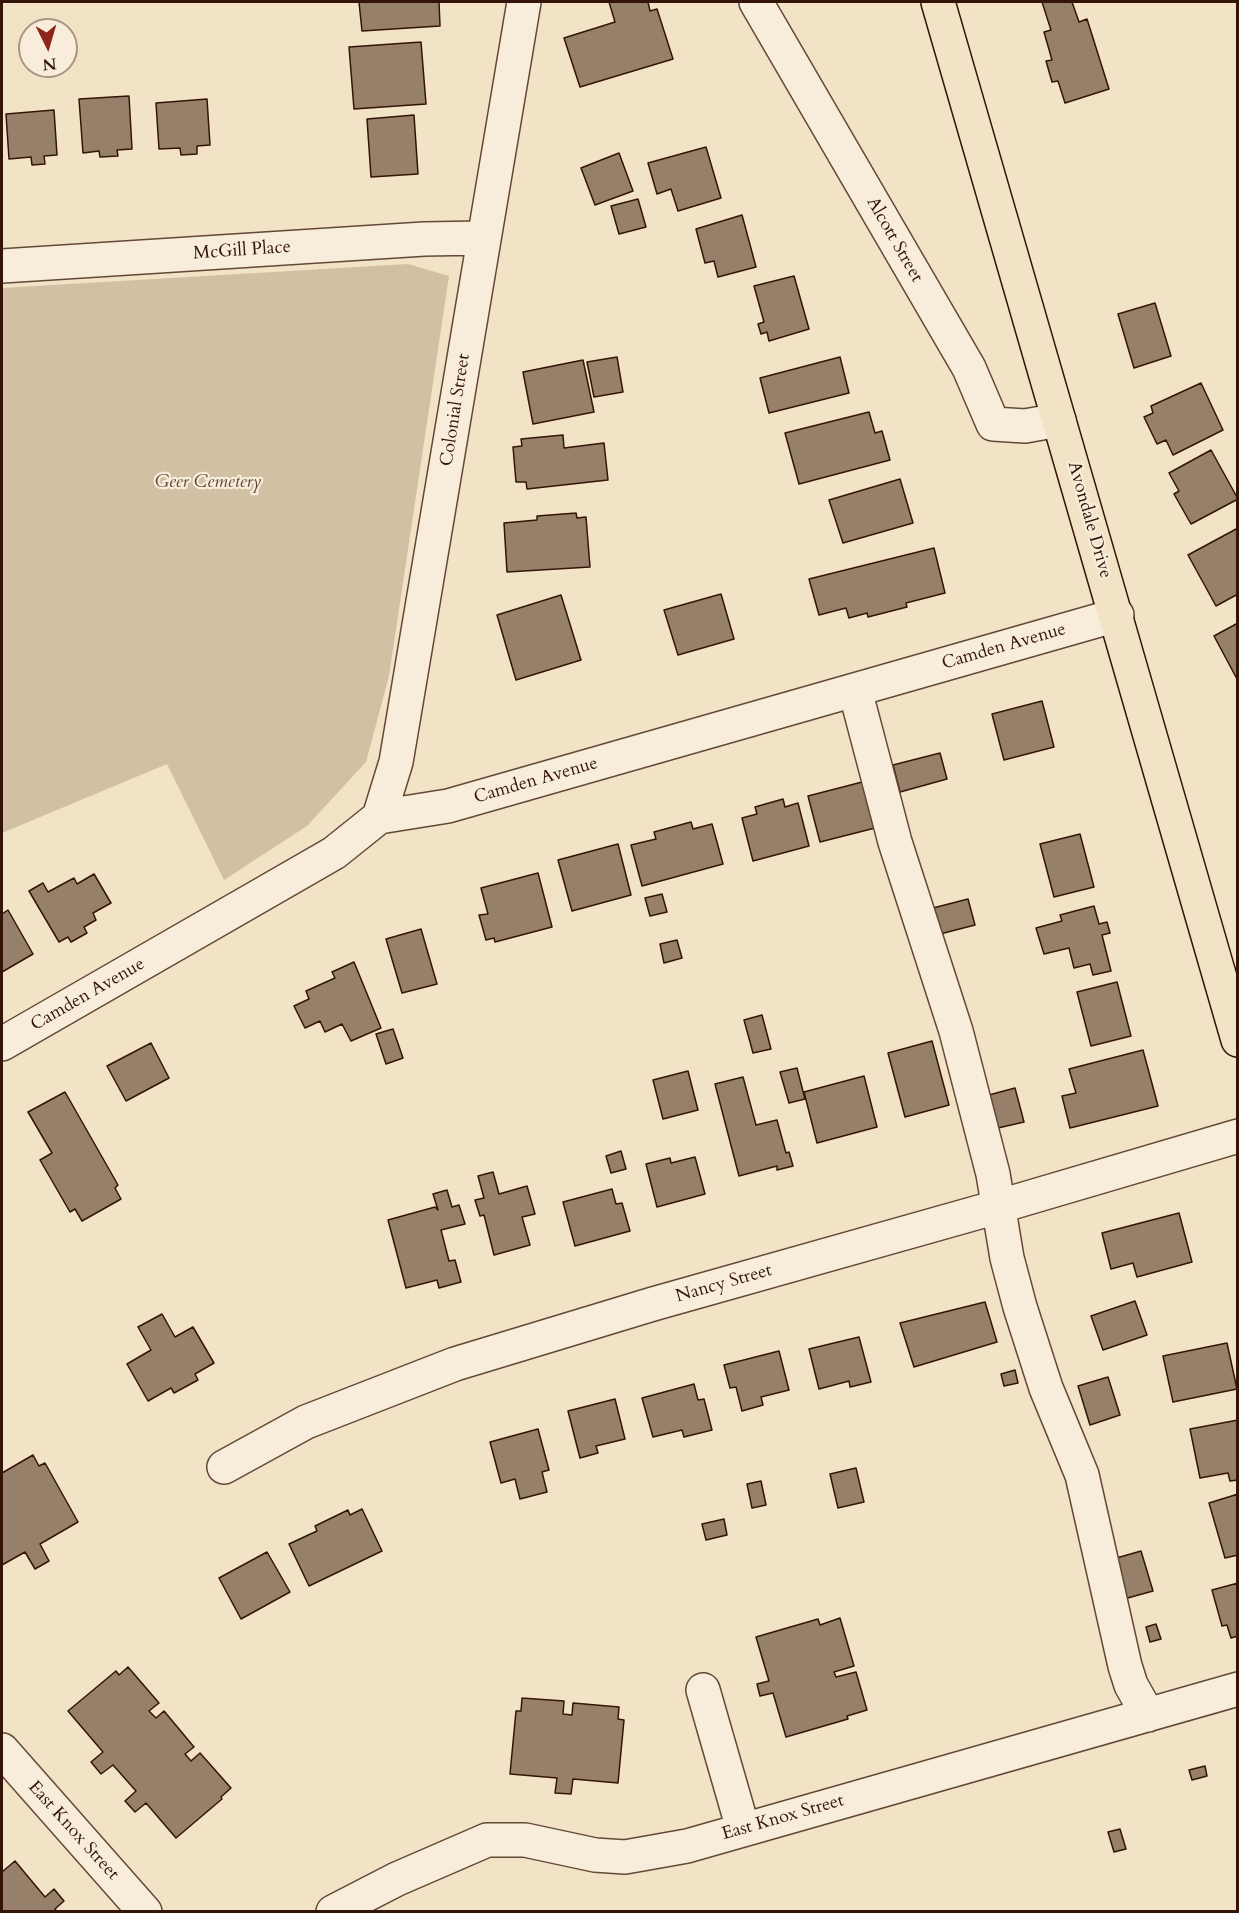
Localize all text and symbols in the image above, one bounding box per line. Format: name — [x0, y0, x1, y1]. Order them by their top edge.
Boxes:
north arrow — [18, 18, 78, 78]
text: N — [42, 52, 57, 76]
street label: Alcott Street — [861, 194, 927, 286]
street label: McGill Place — [192, 237, 292, 265]
street label: Colonial Street — [436, 352, 476, 468]
street label: Avondale Drive — [1062, 459, 1116, 581]
park label: Geer Cemetery — [155, 472, 261, 494]
street label: Camden Avenue — [940, 619, 1068, 675]
street label: Camden Avenue — [472, 753, 600, 809]
street label: Camden Avenue — [27, 954, 149, 1036]
street label: Nancy Street — [673, 1260, 775, 1308]
street label: East Knox Street — [23, 1777, 123, 1885]
street label: East Knox Street — [720, 1790, 846, 1846]

